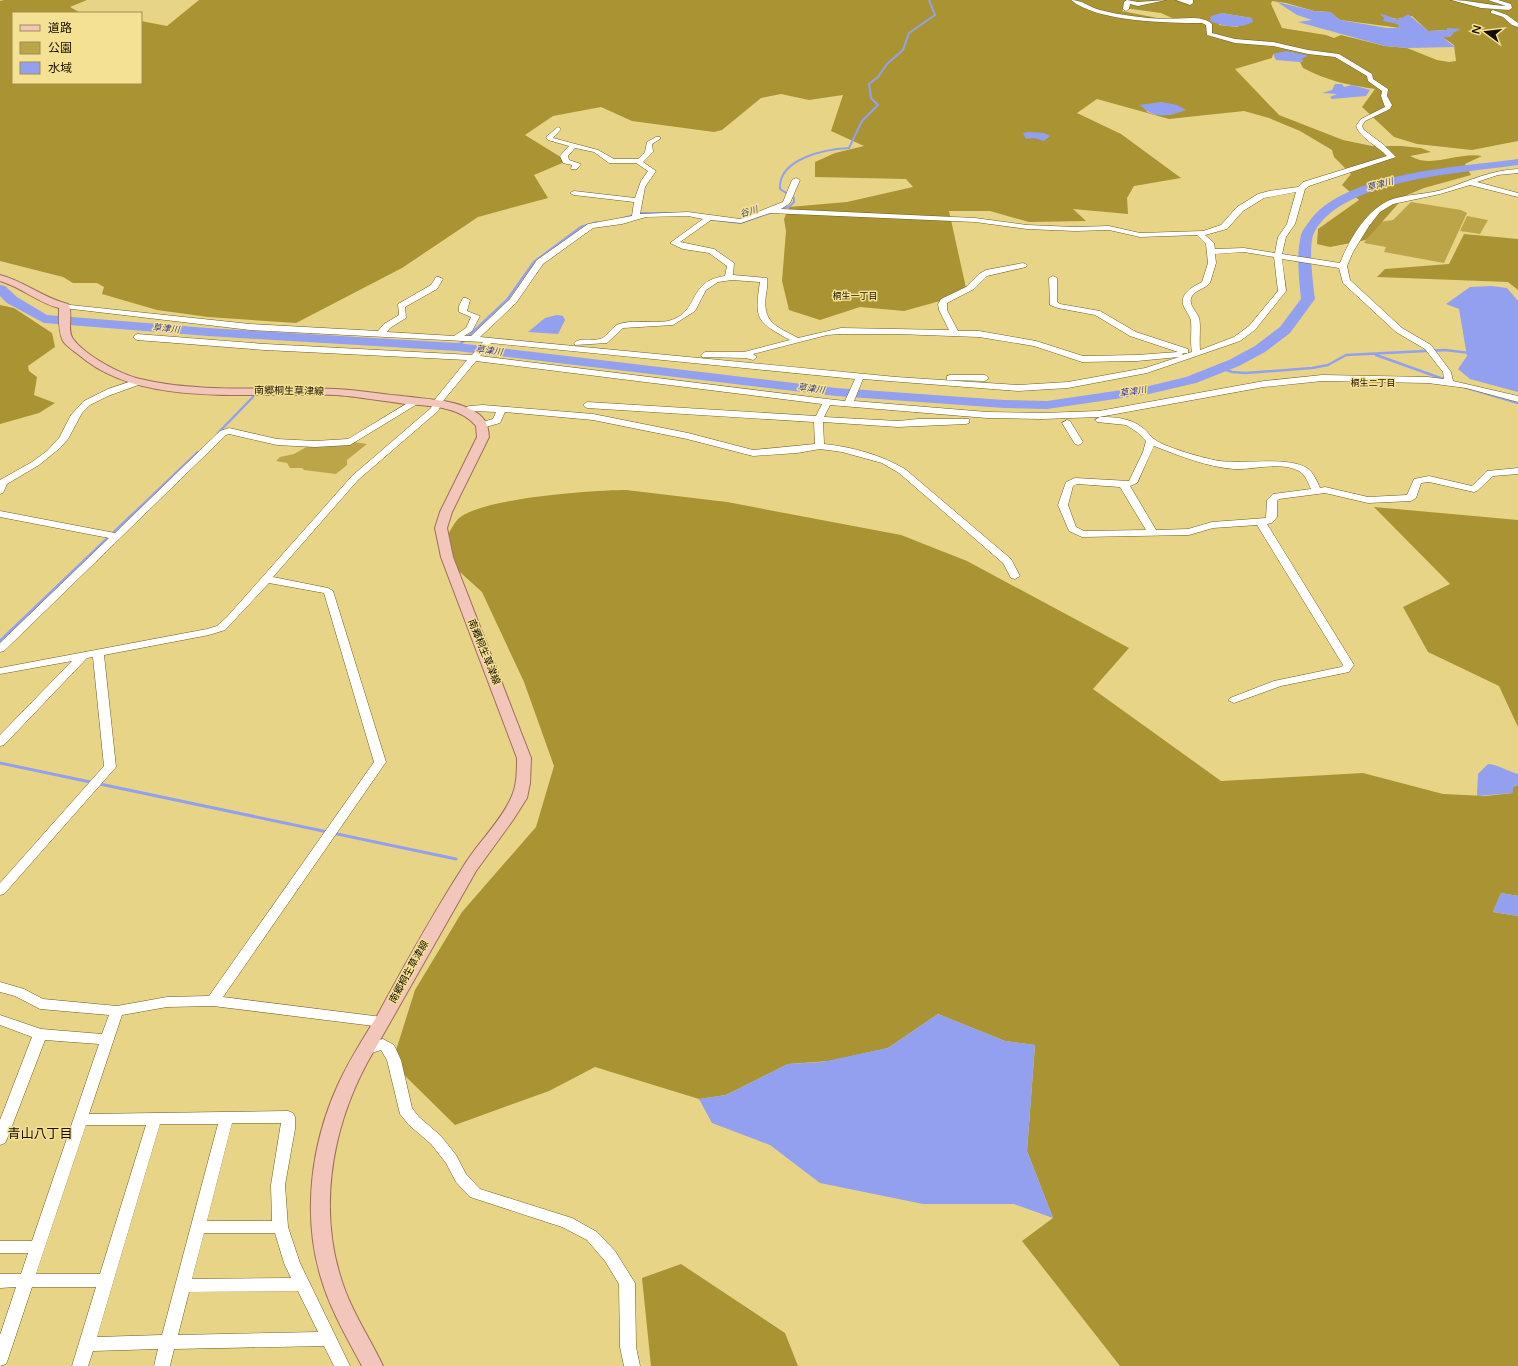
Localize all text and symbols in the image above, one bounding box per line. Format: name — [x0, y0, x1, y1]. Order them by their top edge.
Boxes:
legend — [12, 12, 142, 84]
north arrow — [1466, 12, 1506, 52]
text: 道路 — [48, 21, 72, 35]
text: N — [1469, 24, 1484, 35]
text: 公園 — [48, 41, 72, 55]
text: 水域 — [48, 61, 72, 75]
water label: 草津川 — [1365, 176, 1395, 194]
water label: 谷川 — [739, 204, 760, 220]
district label: 桐生一丁目 — [832, 291, 878, 302]
water label: 草津川 — [152, 322, 181, 336]
water label: 草津川 — [475, 344, 504, 358]
district label: 桐生二丁目 — [1350, 378, 1396, 389]
water label: 草津川 — [797, 382, 826, 396]
street label: 南郷桐生草津線 — [254, 384, 324, 398]
water label: 草津川 — [1119, 384, 1148, 400]
street label: 南郷桐生草津線 — [465, 617, 503, 687]
street label: 南郷桐生草津線 — [387, 938, 431, 1006]
district label: 青山八丁目 — [7, 1126, 73, 1142]

